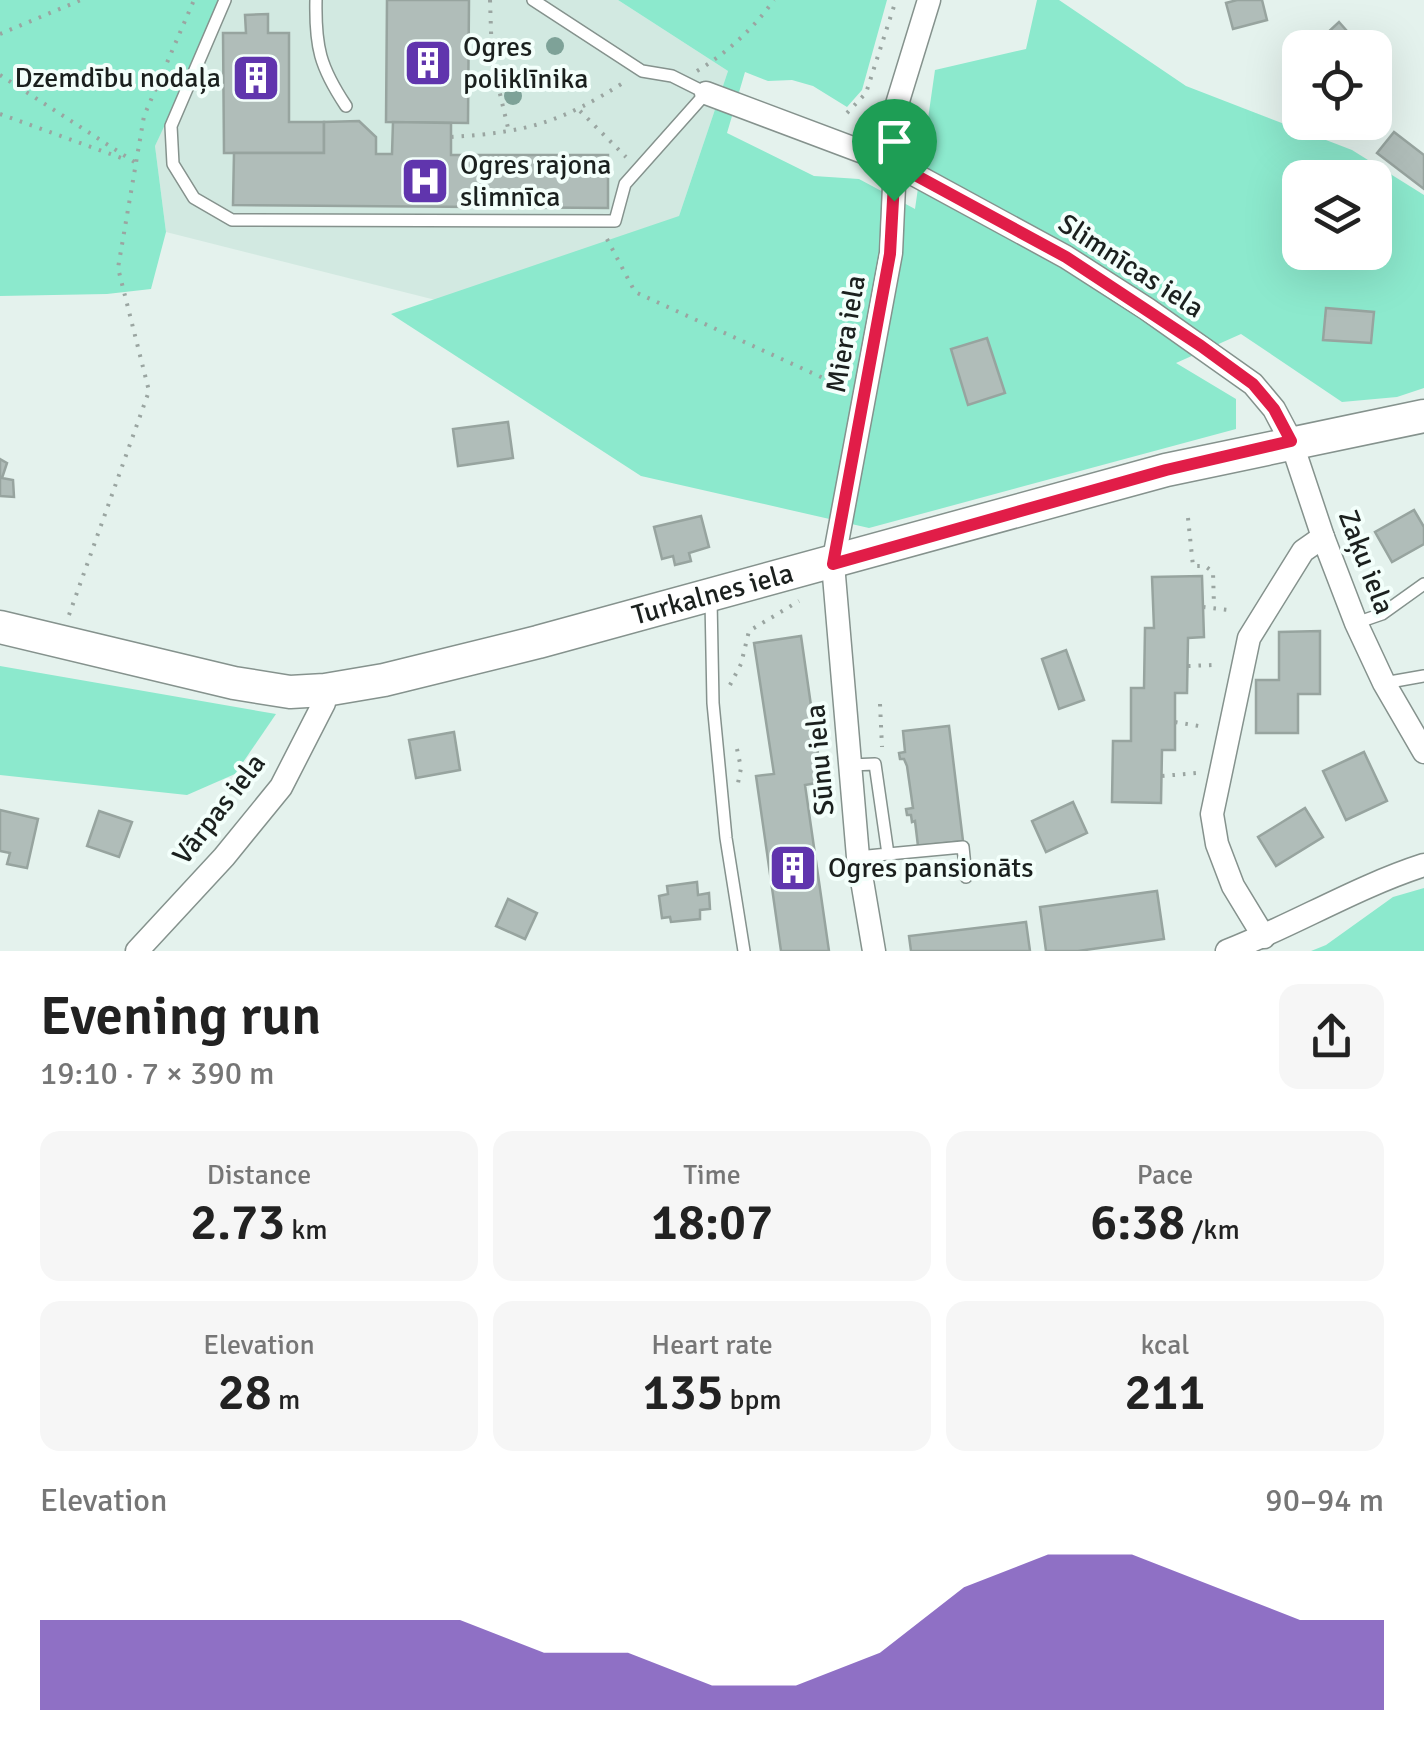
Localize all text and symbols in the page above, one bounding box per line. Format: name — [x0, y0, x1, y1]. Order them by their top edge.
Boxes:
place label: Ogres poliklīnika — [463, 30, 588, 96]
map controls — [1282, 30, 1392, 270]
button: locate — [1282, 30, 1392, 140]
building icon: Ogres poliklīnika — [402, 37, 454, 89]
building icon: Dzemdību nodaļa — [230, 52, 282, 104]
place label: Dzemdību nodaļa — [14, 61, 221, 95]
pin — [852, 99, 937, 202]
icon: arrive — [867, 114, 922, 169]
place label: Ogres rajona slimnīca — [460, 148, 612, 214]
hospital icon: Ogres rajona slimnīca — [399, 155, 451, 207]
button: layers — [1282, 160, 1392, 270]
street label: Slimnīcas iela — [1052, 206, 1210, 326]
street label: Miera iela — [819, 273, 873, 395]
street label: Zaķu iela — [1331, 505, 1401, 619]
street label: Turkalnes iela — [628, 556, 797, 632]
street label: Sūnu iela — [798, 703, 842, 817]
street label: Vārpas iela — [165, 747, 273, 871]
building icon: Ogres pansionāts — [767, 842, 819, 894]
place label: Ogres pansionāts — [828, 851, 1033, 885]
text: Evening run — [40, 982, 321, 1050]
button: share — [1279, 984, 1384, 1089]
text: 19:10 · 7 × 390 m — [40, 1054, 275, 1093]
text: Distance — [207, 1158, 311, 1192]
text: Time — [683, 1158, 741, 1192]
text: Pace — [1137, 1158, 1193, 1192]
text: 2.73 — [190, 1192, 285, 1254]
text: 18:07 — [651, 1192, 773, 1254]
text: 6:38 — [1090, 1192, 1185, 1254]
text: km — [285, 1213, 328, 1247]
text: /km — [1185, 1213, 1240, 1247]
text: Elevation — [203, 1328, 315, 1362]
text: Heart rate — [651, 1328, 773, 1362]
text: kcal — [1140, 1328, 1190, 1362]
text: 28 — [218, 1362, 272, 1424]
text: 135 — [642, 1362, 723, 1424]
text: 211 — [1124, 1362, 1206, 1424]
text: m — [272, 1383, 300, 1417]
text: bpm — [723, 1383, 782, 1417]
text: Elevation — [40, 1481, 167, 1520]
text: 90–94 m — [1265, 1481, 1384, 1520]

